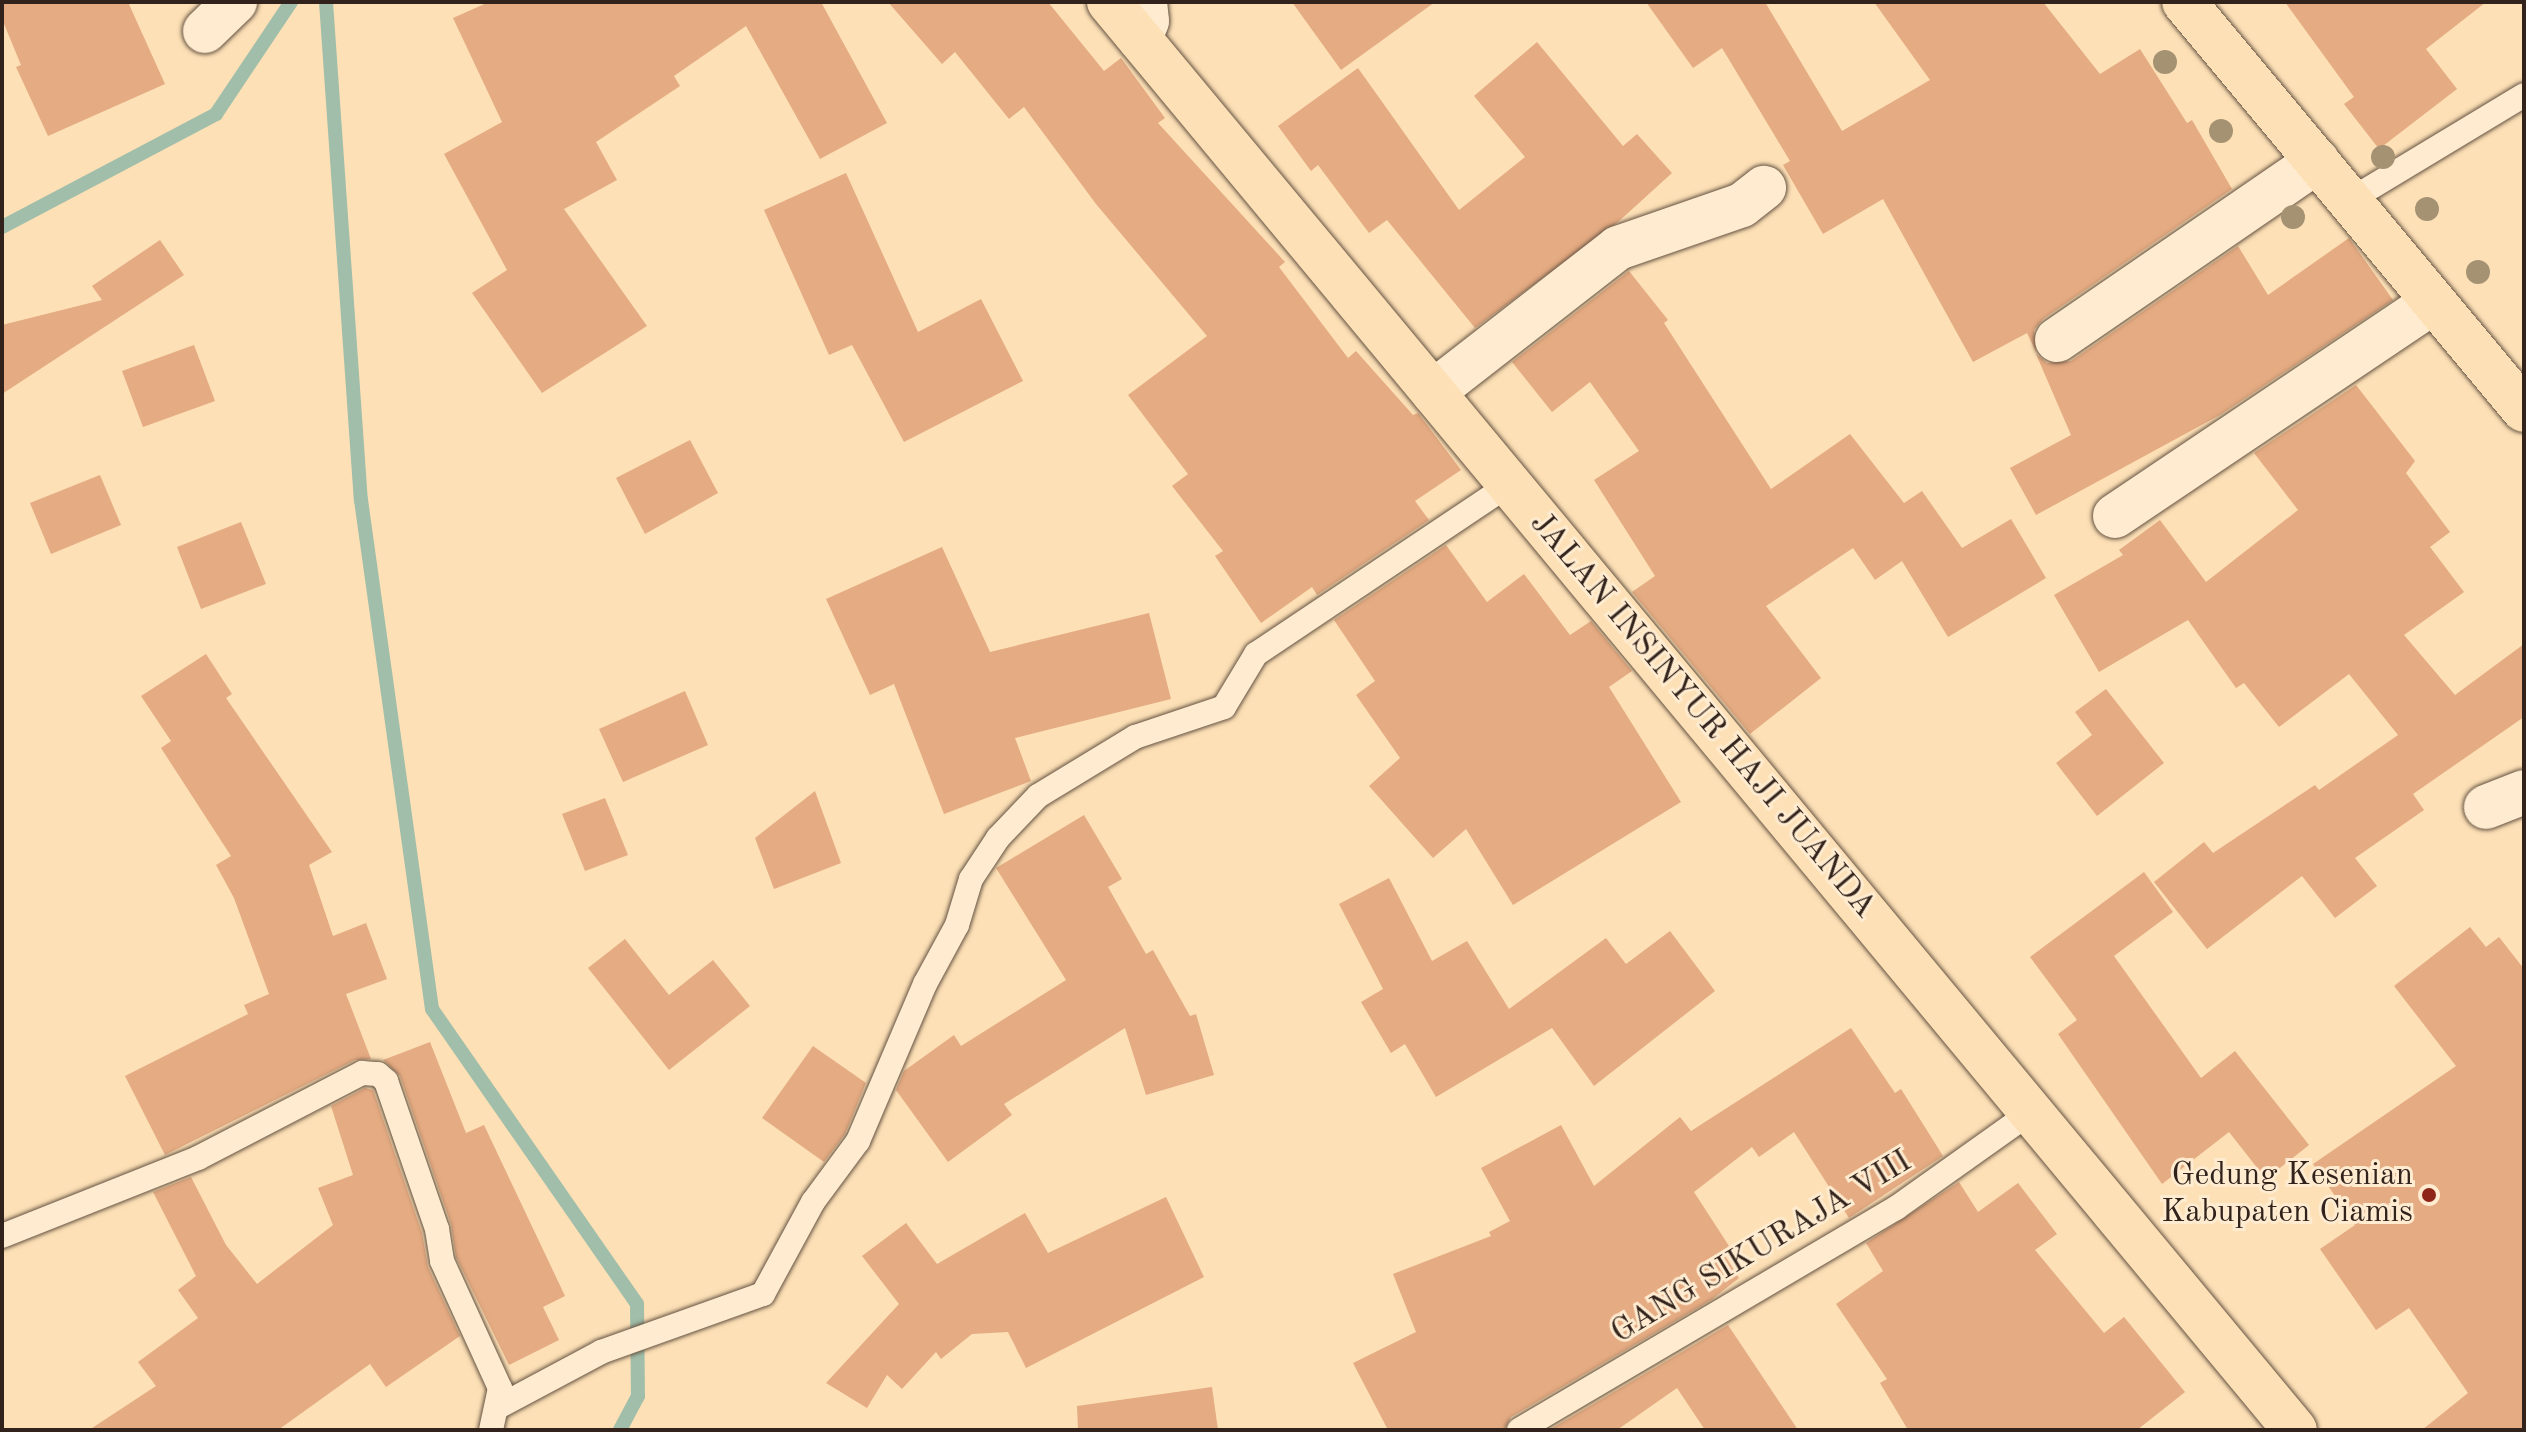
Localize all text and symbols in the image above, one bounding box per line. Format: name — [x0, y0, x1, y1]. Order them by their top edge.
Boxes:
street label: JALAN INSINYUR HAJI JUANDA — [1521, 505, 1883, 927]
street label: GANG SIKURAJA VIII — [1605, 1143, 1919, 1353]
place label: Gedung Kesenian Kabupaten Ciamis — [2161, 1158, 2413, 1233]
marker: Gedung Kesenian Kabupaten Ciamis — [2420, 1186, 2438, 1204]

